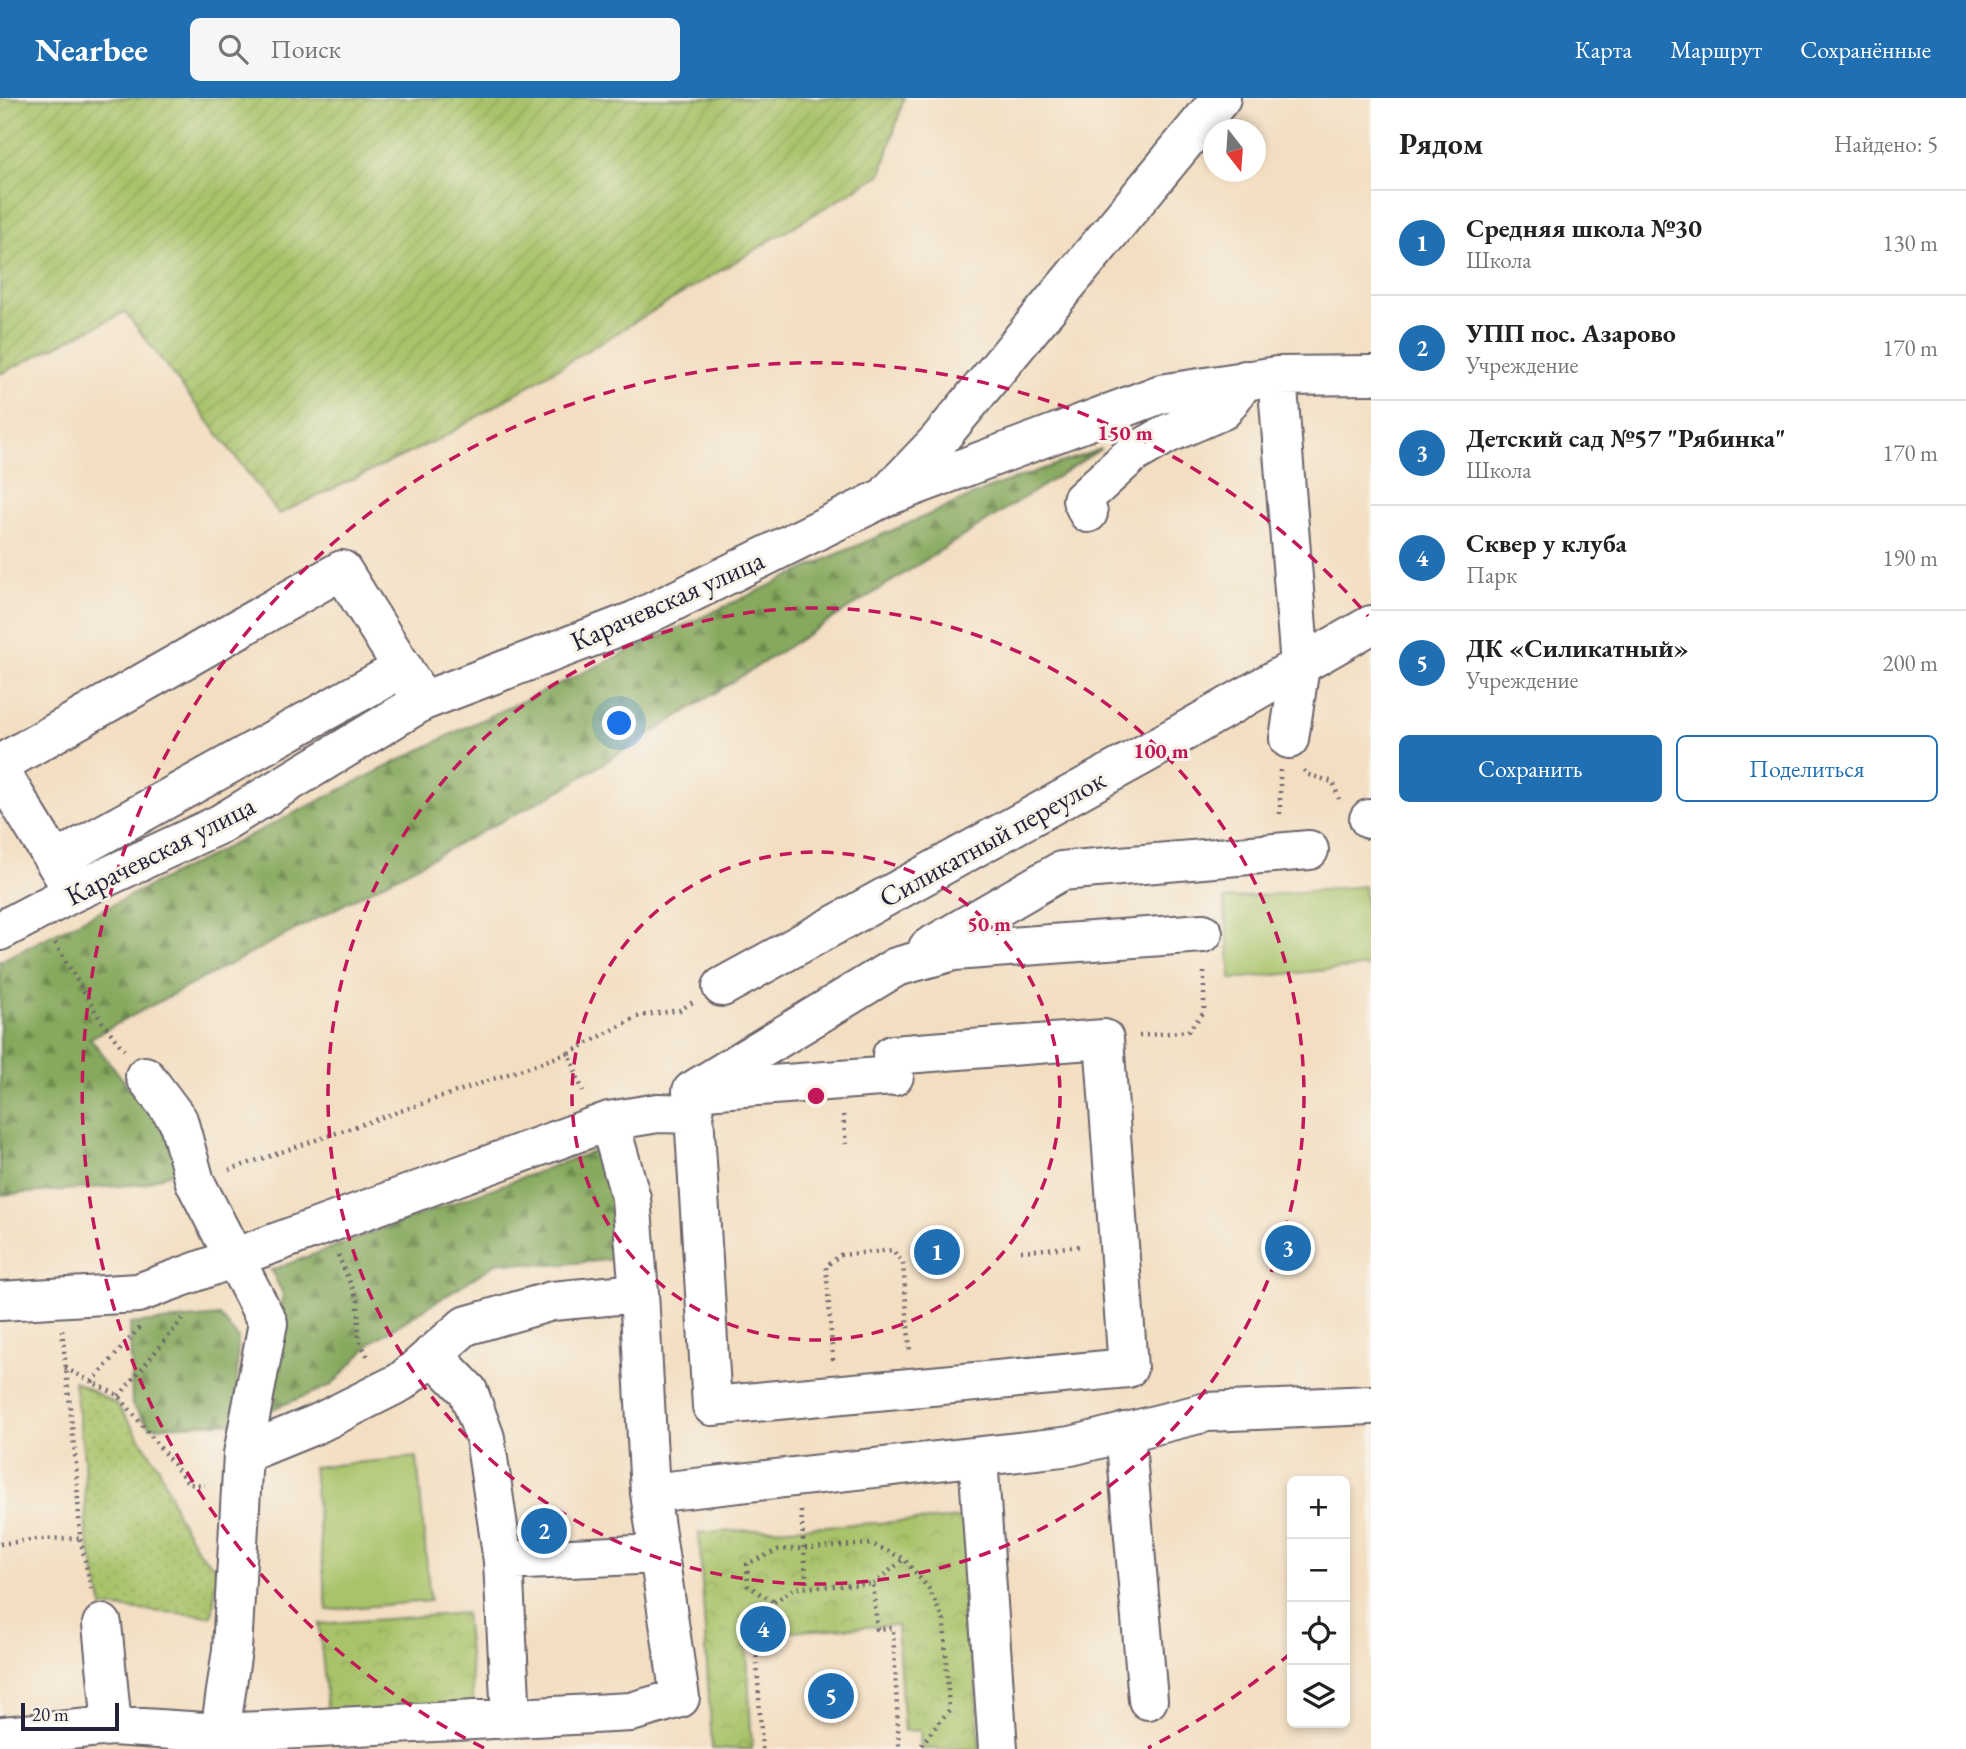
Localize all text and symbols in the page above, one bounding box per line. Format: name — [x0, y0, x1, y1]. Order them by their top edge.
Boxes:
search box — [190, 18, 680, 81]
text: Nearbee — [35, 28, 148, 71]
icon: search — [214, 30, 252, 68]
text: Поиск — [270, 32, 341, 66]
text: Карта — [1575, 34, 1632, 65]
text: Маршрут — [1670, 34, 1762, 65]
text: Сохранённые — [1800, 34, 1931, 65]
north arrow — [1203, 119, 1266, 182]
text: Рядом — [1399, 124, 1483, 163]
text: Найдено: 5 — [1834, 129, 1938, 159]
text: Средняя школа №30 — [1466, 211, 1702, 245]
text: 1 — [1416, 228, 1428, 258]
text: 130 m — [1882, 228, 1938, 258]
text: Школа — [1466, 245, 1531, 275]
text: УПП пос. Азарово — [1466, 316, 1676, 350]
text: 2 — [1416, 333, 1428, 363]
text: 170 m — [1882, 333, 1938, 363]
text: Учреждение — [1466, 350, 1579, 380]
text: 150 m — [1097, 419, 1153, 446]
text: Детский сад №57 "Рябинка" — [1466, 421, 1786, 455]
text: 3 — [1416, 438, 1428, 468]
text: 170 m — [1882, 438, 1938, 468]
text: Школа — [1466, 455, 1531, 485]
text: Сквер у клуба — [1466, 526, 1627, 560]
street label: Карачевская улица — [565, 541, 770, 659]
text: 4 — [1416, 543, 1428, 573]
text: 190 m — [1882, 543, 1938, 573]
text: Парк — [1466, 560, 1517, 590]
text: ДК «Силикатный» — [1466, 631, 1689, 665]
text: 5 — [1416, 648, 1428, 678]
text: 200 m — [1882, 648, 1938, 678]
text: Учреждение — [1466, 665, 1579, 695]
your location — [602, 706, 636, 740]
button: Сохранить — [1399, 735, 1662, 802]
button: Поделиться — [1676, 735, 1938, 802]
text: 100 m — [1133, 737, 1189, 764]
street label: Силикатный переулок — [872, 761, 1112, 915]
street label: Карачевская улица — [59, 786, 262, 913]
text: 50 m — [967, 910, 1011, 937]
centre of rings — [804, 1084, 828, 1108]
pin: 3 — [1265, 1222, 1311, 1274]
pin: 1 — [914, 1226, 960, 1278]
map controls — [1287, 1476, 1350, 1728]
button: + — [1287, 1476, 1350, 1539]
pin: 2 — [521, 1505, 567, 1557]
button: − — [1287, 1539, 1350, 1602]
button: locate — [1287, 1602, 1350, 1665]
pin: 4 — [740, 1603, 786, 1655]
button: layers — [1287, 1665, 1350, 1728]
pin: 5 — [808, 1670, 854, 1722]
scale bar — [21, 1700, 119, 1732]
text: 20 m — [32, 1702, 69, 1727]

